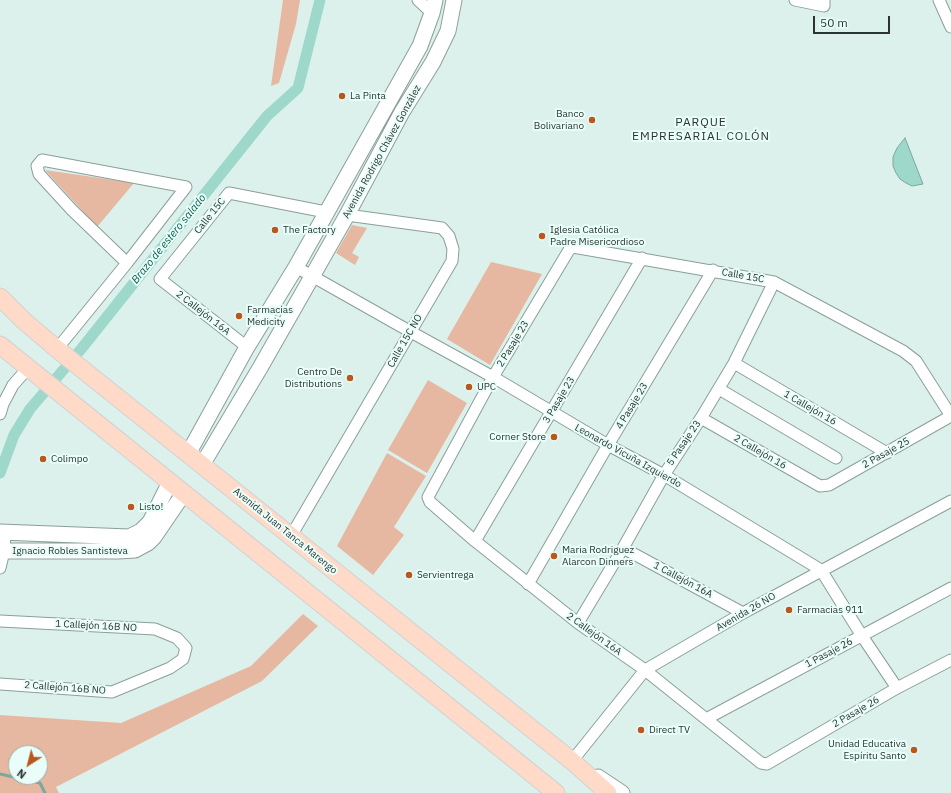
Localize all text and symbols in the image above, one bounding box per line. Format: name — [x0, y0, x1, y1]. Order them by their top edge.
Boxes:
scale bar — [815, 8, 892, 34]
text: 50 m — [820, 15, 848, 30]
street label: Avenida Rodrigo Chávez González — [340, 83, 424, 221]
place label: La Pinta — [350, 90, 386, 102]
marker: La Pinta — [337, 91, 347, 101]
place label: Banco Bolivariano — [534, 108, 584, 132]
marker: Banco Bolivariano — [587, 115, 597, 125]
district label: PARQUE EMPRESARIAL COLÓN — [632, 116, 770, 144]
water label: Brazo de estero salado — [129, 192, 209, 286]
street label: Calle 15C — [192, 196, 228, 236]
place label: The Factory — [283, 224, 336, 236]
place label: Iglesia Católica Padre Misericordioso — [550, 224, 644, 248]
marker: The Factory — [270, 225, 280, 235]
marker: Iglesia Católica Padre Misericordioso — [537, 231, 547, 241]
street label: Calle 15C — [721, 266, 765, 286]
street label: 2 Callejón 16A — [174, 288, 232, 338]
place label: Farmacias Medicity — [247, 304, 293, 328]
marker: Farmacias Medicity — [234, 311, 244, 321]
street label: Calle 15C NO — [385, 312, 425, 370]
street label: 2 Pasaje 23 — [494, 319, 532, 369]
place label: Centro De Distributions — [285, 366, 342, 390]
marker: Centro De Distributions — [345, 373, 355, 383]
street label: 3 Pasaje 23 — [540, 375, 578, 425]
place label: UPC — [477, 381, 496, 393]
street label: 4 Pasaje 23 — [613, 381, 651, 431]
marker: UPC — [464, 382, 474, 392]
street label: 1 Callejón 16 — [781, 388, 839, 428]
street label: 5 Pasaje 23 — [664, 418, 704, 468]
street label: Leonardo Vicuña Izquierdo — [573, 422, 683, 490]
place label: Corner Store — [489, 431, 546, 443]
marker: Corner Store — [549, 432, 559, 442]
street label: 2 Callejón 16 — [731, 432, 789, 472]
street label: 2 Pasaje 25 — [860, 435, 912, 471]
place label: Colimpo — [51, 453, 88, 465]
marker: Colimpo — [38, 454, 48, 464]
street label: Avenida Juan Tanca Marengo — [231, 485, 339, 577]
place label: Listo! — [139, 501, 163, 513]
marker: Listo! — [126, 502, 136, 512]
place label: Maria Rodriguez Alarcon Dinners — [562, 544, 634, 568]
street label: Ignacio Robles Santisteva — [12, 545, 128, 557]
marker: Maria Rodriguez Alarcon Dinners — [549, 551, 559, 561]
street label: 1 Callejón 16A — [651, 559, 715, 601]
place label: Servientrega — [417, 569, 474, 581]
marker: Servientrega — [404, 570, 414, 580]
street label: Avenida 26 NO — [714, 590, 778, 634]
place label: Farmacias 911 — [797, 604, 863, 616]
marker: Farmacias 911 — [784, 605, 794, 615]
street label: 2 Callejón 16A — [564, 610, 624, 658]
street label: 1 Callejón 16B NO — [55, 618, 137, 634]
street label: 1 Pasaje 26 — [803, 635, 855, 671]
street label: 2 Callejón 16B NO — [24, 679, 106, 697]
street label: 2 Pasaje 26 — [830, 694, 882, 730]
place label: Direct TV — [649, 724, 690, 736]
marker: Direct TV — [636, 725, 646, 735]
place label: Unidad Educativa Espíritu Santo — [828, 738, 906, 762]
north arrow — [8, 745, 48, 785]
marker: Unidad Educativa Espíritu Santo — [909, 745, 919, 755]
text: N — [14, 766, 29, 782]

